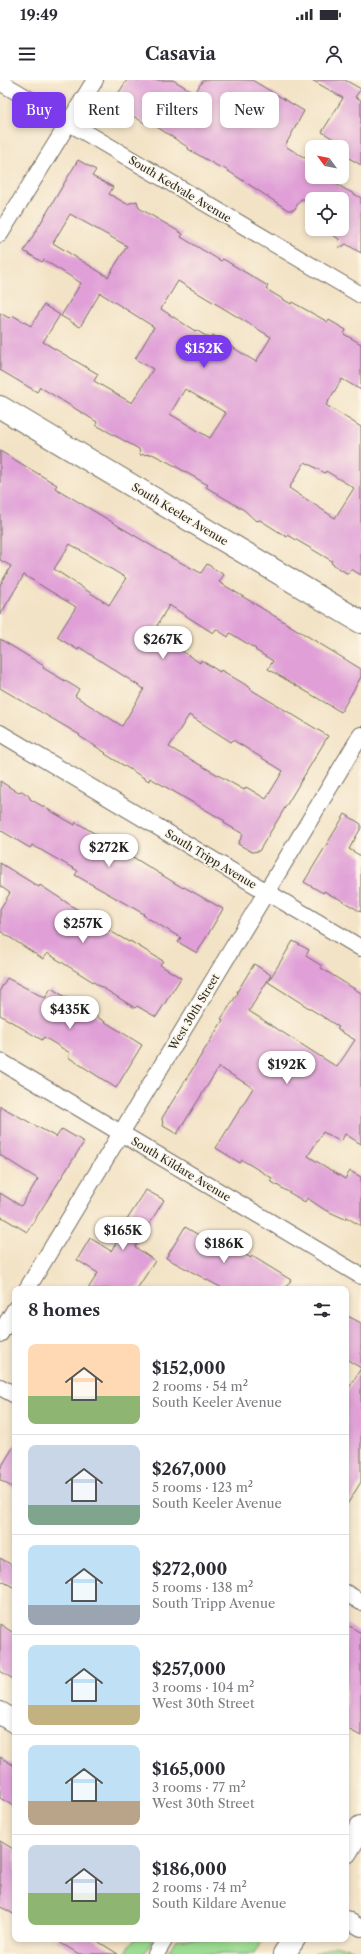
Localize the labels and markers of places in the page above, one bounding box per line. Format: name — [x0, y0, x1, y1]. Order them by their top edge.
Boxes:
pin: $152K — [176, 335, 232, 369]
pin: $267K — [135, 626, 191, 660]
pin: $272K — [81, 834, 137, 868]
pin: $257K — [55, 910, 111, 944]
pin: $435K — [42, 996, 98, 1030]
pin: $192K — [259, 1051, 315, 1085]
pin: $165K — [95, 1217, 151, 1251]
pin: $186K — [196, 1230, 252, 1264]

